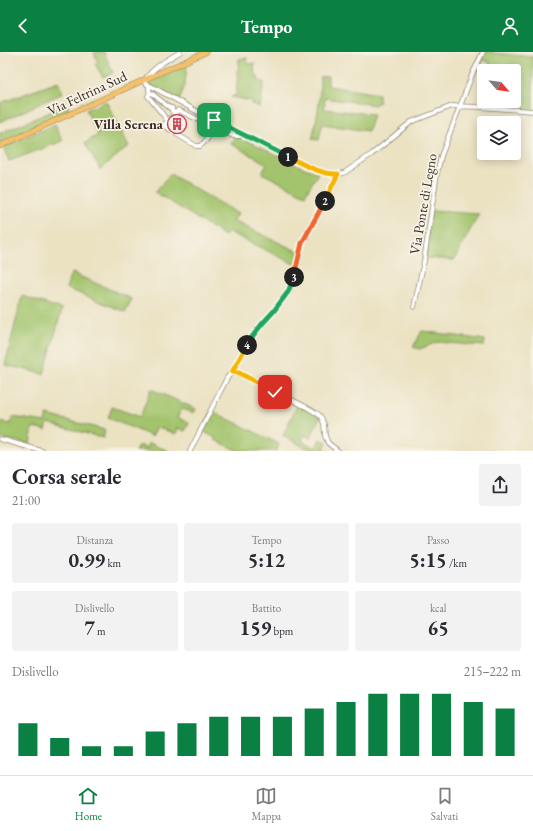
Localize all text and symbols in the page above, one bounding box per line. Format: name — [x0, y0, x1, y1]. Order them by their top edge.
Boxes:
icon: back — [12, 15, 34, 37]
text: Tempo — [241, 15, 292, 38]
icon: person — [499, 15, 521, 37]
north arrow — [477, 64, 521, 108]
map controls — [477, 64, 521, 160]
street label: Via Feltrina Sud — [44, 66, 130, 119]
pin — [197, 103, 231, 137]
icon: arrive — [203, 109, 225, 131]
building icon: Villa Serena — [166, 113, 188, 135]
place label: Villa Serena — [94, 115, 164, 133]
button: layers — [477, 116, 521, 160]
pin: 1 — [278, 147, 298, 167]
text: 1 — [285, 150, 291, 164]
street label: Via Ponte di Legno — [405, 152, 441, 256]
pin: 2 — [315, 191, 335, 211]
text: 2 — [322, 194, 328, 208]
pin: 3 — [284, 267, 304, 287]
text: 3 — [291, 270, 297, 284]
pin: 4 — [237, 335, 257, 355]
text: 4 — [244, 338, 250, 352]
pin — [258, 375, 292, 409]
icon: check — [264, 381, 286, 403]
text: Corsa serale — [12, 462, 121, 491]
button: share — [479, 464, 521, 506]
text: 21:00 — [12, 492, 40, 509]
text: Distanza — [76, 533, 113, 547]
text: Tempo — [251, 533, 282, 547]
text: Passo — [427, 533, 449, 547]
text: 0.99 — [69, 547, 105, 573]
text: 5:12 — [248, 547, 285, 573]
text: 5:15 — [409, 547, 447, 573]
text: km — [105, 556, 121, 570]
text: /km — [447, 556, 467, 570]
text: Dislivello — [75, 601, 115, 615]
text: Battito — [252, 601, 281, 615]
text: kcal — [430, 601, 446, 615]
text: 7 — [84, 615, 95, 641]
text: 159 — [240, 615, 271, 641]
text: 65 — [428, 615, 449, 641]
text: m — [95, 624, 106, 638]
text: bpm — [271, 624, 293, 638]
text: Dislivello — [12, 663, 59, 680]
text: 215–222 m — [464, 663, 521, 680]
tab: Home — [75, 785, 102, 823]
tab: Mappa — [252, 785, 281, 823]
tab: Salvati — [431, 785, 458, 823]

